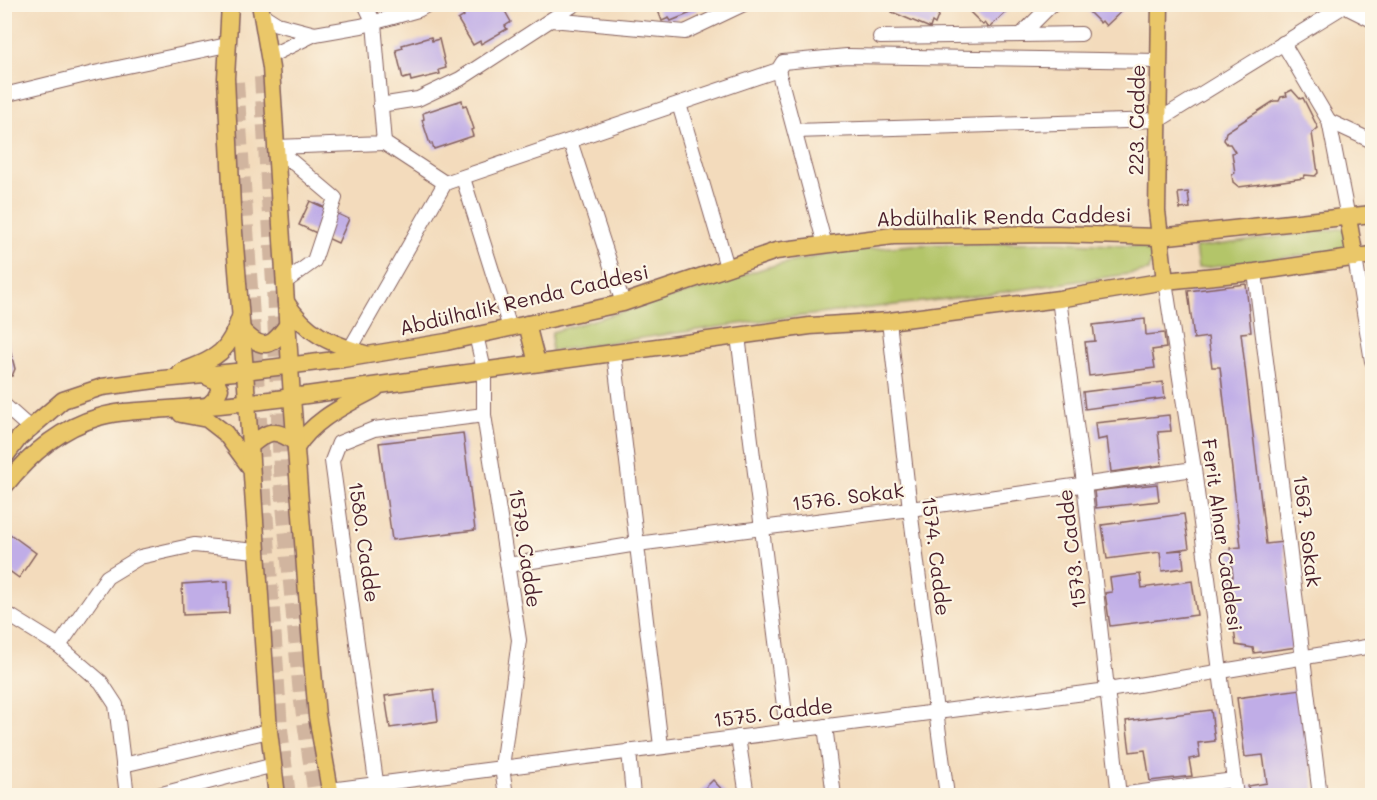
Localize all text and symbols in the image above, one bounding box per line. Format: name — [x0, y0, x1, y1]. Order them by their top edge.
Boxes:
street label: 223. Cadde — [1122, 64, 1150, 176]
street label: Abdülhalik Renda Caddesi — [876, 201, 1132, 231]
street label: Abdülhalik Renda Caddesi — [396, 258, 651, 340]
street label: Ferit Alnar Caddesi — [1197, 437, 1249, 633]
street label: 1567. Sokak — [1288, 473, 1328, 589]
street label: 1576. Sokak — [790, 476, 906, 516]
street label: 1580. Cadde — [344, 480, 386, 604]
street label: 1579. Cadde — [504, 486, 548, 609]
street label: 1573. Cadde — [1051, 488, 1091, 610]
street label: 1574. Cadde — [917, 495, 957, 617]
street label: 1575. Cadde — [712, 692, 834, 732]

